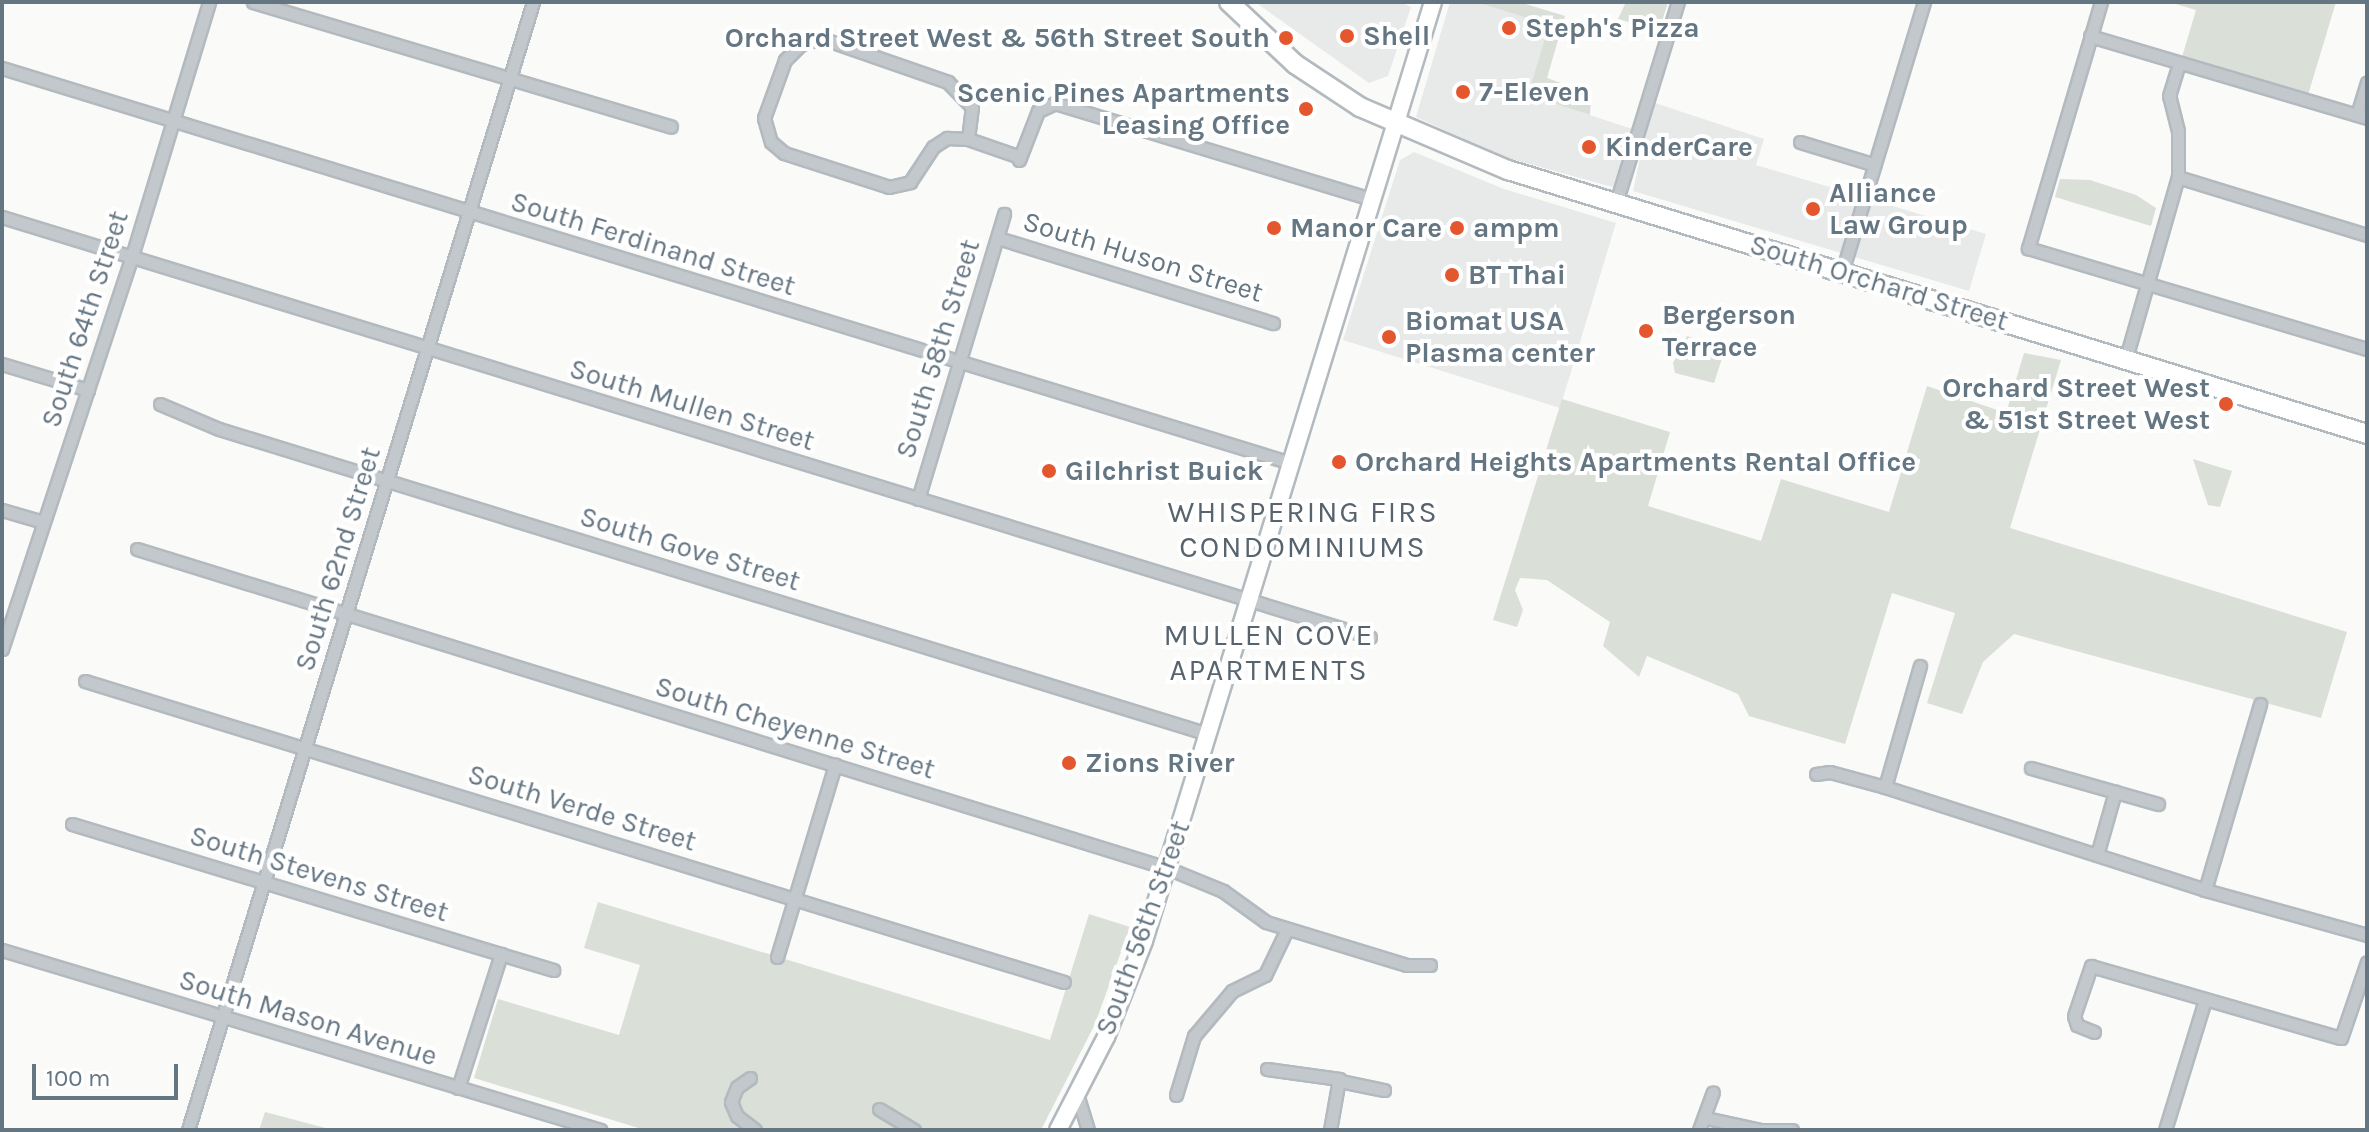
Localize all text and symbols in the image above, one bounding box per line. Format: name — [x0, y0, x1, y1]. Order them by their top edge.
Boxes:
place label: Steph's Pizza — [1525, 11, 1700, 45]
place label: Shell — [1363, 19, 1430, 53]
marker: Steph's Pizza — [1500, 19, 1518, 37]
place label: Orchard Street West & 56th Street South — [725, 21, 1270, 55]
marker: Shell — [1338, 27, 1356, 45]
marker: Orchard Street West & 56th Street South — [1277, 29, 1295, 47]
place label: 7-Eleven — [1479, 75, 1590, 109]
place label: Scenic Pines Apartments Leasing Office — [957, 76, 1290, 142]
marker: 7-Eleven — [1454, 83, 1472, 101]
marker: Scenic Pines Apartments Leasing Office — [1297, 100, 1315, 118]
place label: KinderCare — [1605, 130, 1753, 164]
marker: KinderCare — [1580, 138, 1598, 156]
place label: Alliance Law Group — [1829, 176, 1968, 242]
street label: South Ferdinand Street — [507, 185, 799, 303]
marker: Alliance Law Group — [1804, 200, 1822, 218]
street label: South Huson Street — [1019, 204, 1267, 310]
street label: South 64th Street — [34, 206, 136, 432]
place label: Manor Care — [1290, 211, 1442, 245]
place label: ampm — [1473, 211, 1560, 245]
marker: Manor Care — [1265, 219, 1283, 237]
marker: ampm — [1448, 219, 1466, 237]
street label: South Orchard Street — [1746, 228, 2012, 338]
street label: South 58th Street — [889, 235, 987, 463]
place label: BT Thai — [1468, 258, 1566, 292]
marker: BT Thai — [1443, 266, 1461, 284]
place label: Bergerson Terrace — [1662, 298, 1796, 364]
place label: Biomat USA Plasma center — [1405, 304, 1595, 370]
marker: Bergerson Terrace — [1637, 322, 1655, 340]
marker: Biomat USA Plasma center — [1380, 328, 1398, 346]
street label: South Mullen Street — [565, 352, 819, 458]
place label: Orchard Street West & 51st Street West — [1942, 371, 2210, 437]
marker: Orchard Street West & 51st Street West — [2217, 395, 2235, 413]
street label: South 62nd Street — [288, 443, 388, 675]
place label: Orchard Heights Apartments Rental Office — [1355, 445, 1916, 479]
marker: Orchard Heights Apartments Rental Office — [1330, 453, 1348, 471]
place label: Gilchrist Buick — [1065, 454, 1263, 488]
marker: Gilchrist Buick — [1040, 462, 1058, 480]
district label: WHISPERING FIRS CONDOMINIUMS — [1167, 494, 1439, 564]
street label: South Gove Street — [576, 500, 804, 598]
district label: MULLEN COVE APARTMENTS — [1164, 617, 1374, 688]
street label: South Cheyenne Street — [651, 669, 939, 787]
place label: Zions River — [1085, 746, 1234, 780]
marker: Zions River — [1060, 754, 1078, 772]
street label: South Verde Street — [464, 757, 700, 859]
street label: South 56th Street — [1089, 816, 1197, 1040]
street label: South Stevens Street — [186, 819, 452, 929]
street label: South Mason Avenue — [175, 963, 441, 1073]
scale bar — [36, 1048, 182, 1098]
text: 100 m — [46, 1064, 111, 1092]

